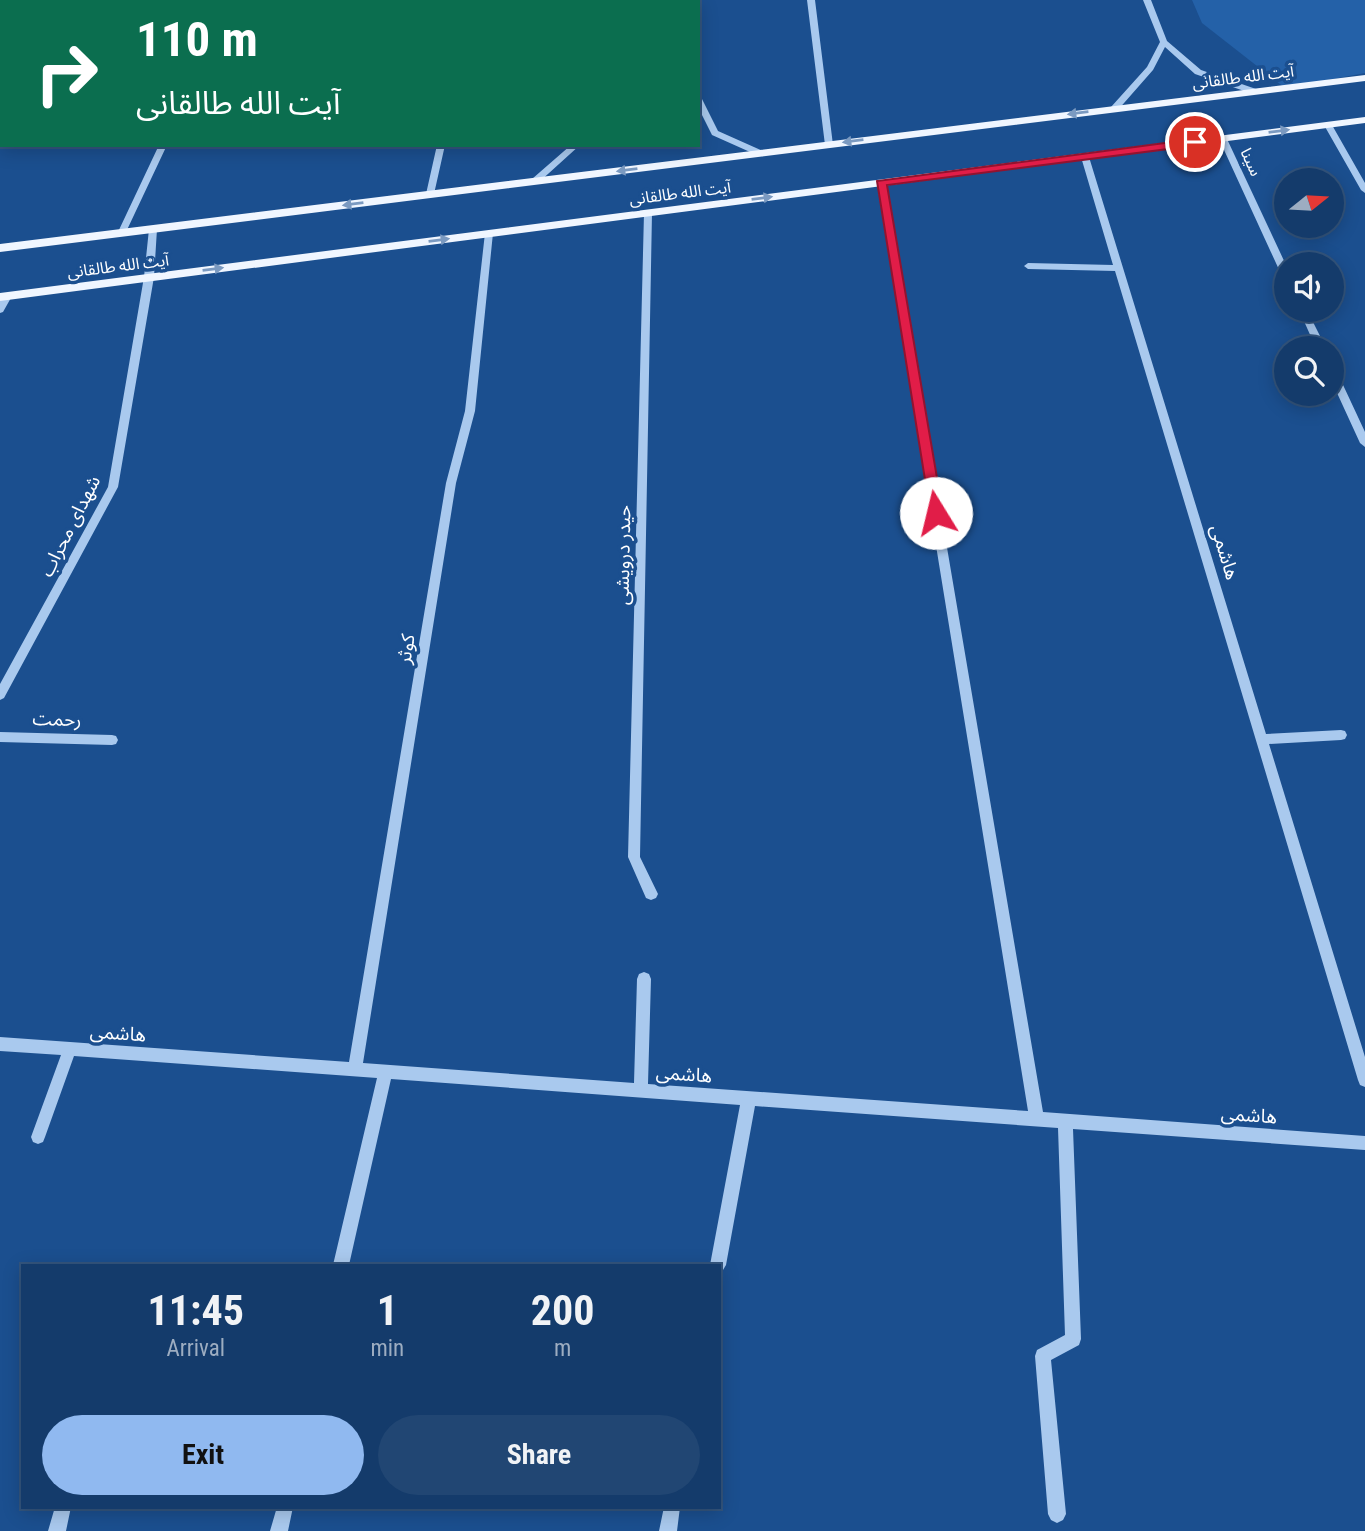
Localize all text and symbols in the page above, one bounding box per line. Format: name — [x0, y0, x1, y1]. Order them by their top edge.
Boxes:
text: 110 m — [136, 11, 258, 68]
icon: right — [21, 28, 112, 119]
street label: آیت الله طالقانی — [1191, 61, 1296, 93]
text: آیت الله طالقانی — [136, 84, 340, 122]
one-way arrow — [1067, 108, 1089, 119]
pin — [1165, 112, 1225, 172]
icon: arrive — [1176, 123, 1214, 161]
one-way arrow — [1268, 126, 1290, 137]
one-way arrow — [842, 136, 864, 147]
street label: سینا — [1236, 145, 1266, 179]
one-way arrow — [616, 164, 638, 175]
north arrow — [1274, 168, 1344, 238]
map controls — [1274, 168, 1344, 406]
street label: آیت الله طالقانی — [628, 177, 733, 209]
one-way arrow — [751, 193, 773, 204]
one-way arrow — [341, 198, 363, 209]
one-way arrow — [428, 234, 450, 245]
street label: آیت الله طالقانی — [66, 250, 171, 282]
button: sound — [1274, 252, 1344, 322]
one-way arrow — [203, 264, 225, 275]
button: search — [1274, 336, 1344, 406]
street label: شهدای محراب — [35, 472, 105, 580]
position arrow — [899, 476, 973, 550]
street label: حیدر درویشی — [611, 505, 635, 605]
street label: هاشمی — [1206, 522, 1244, 582]
street label: کوثر — [392, 631, 420, 667]
street label: رحمت — [32, 707, 82, 731]
street label: هاشمی — [89, 1020, 147, 1046]
street label: هاشمی — [655, 1061, 713, 1087]
street label: هاشمی — [1220, 1102, 1278, 1128]
text: 11:45 — [148, 1286, 244, 1335]
text: 1 — [377, 1286, 398, 1335]
text: 200 — [531, 1286, 594, 1335]
text: Arrival — [166, 1335, 225, 1362]
text: min — [370, 1335, 404, 1362]
text: m — [554, 1335, 571, 1362]
button: Exit — [42, 1415, 364, 1495]
button: Share — [378, 1415, 700, 1495]

